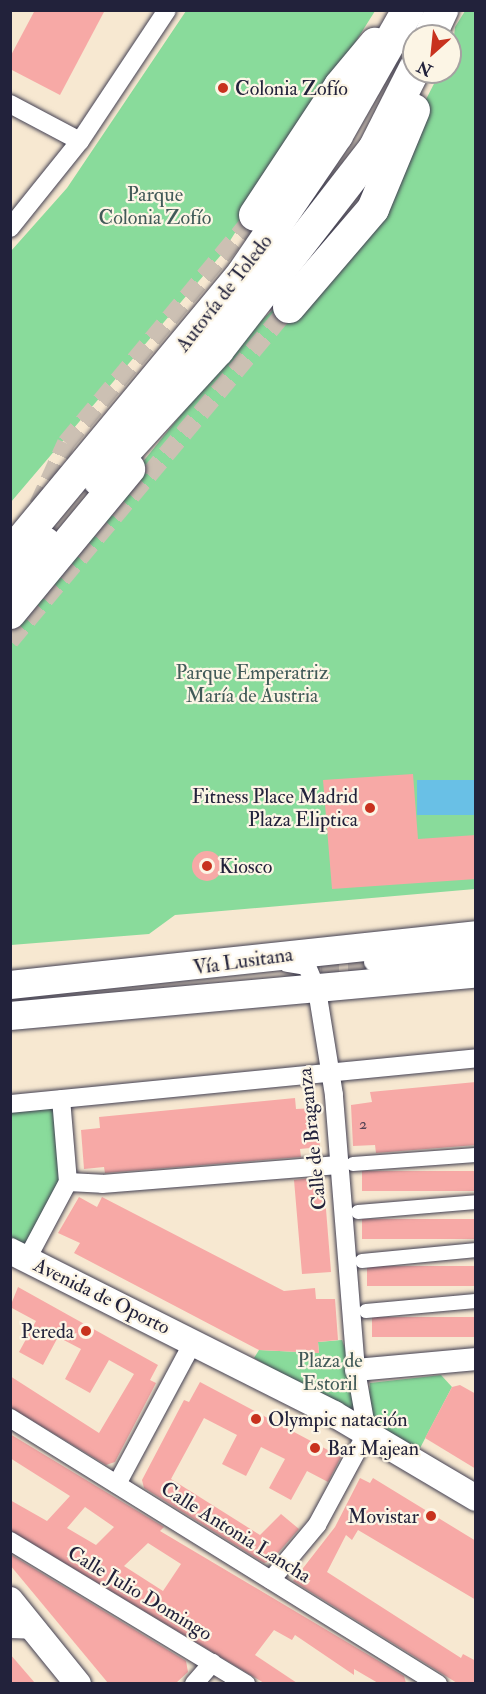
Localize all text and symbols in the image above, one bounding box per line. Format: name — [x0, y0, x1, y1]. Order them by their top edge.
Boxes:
north arrow — [402, 24, 462, 84]
text: N — [414, 56, 436, 80]
place label: Colonia Zofío — [235, 76, 348, 100]
marker: Colonia Zofío — [216, 81, 230, 95]
park label: Parque Colonia Zofío — [99, 182, 211, 229]
street label: Autovía de Toledo — [171, 230, 277, 356]
park label: Parque Emperatriz María de Austria — [175, 661, 329, 708]
place label: Fitness Place Madrid Plaza Eliptica — [192, 784, 358, 831]
marker: Fitness Place Madrid Plaza Eliptica — [363, 801, 377, 815]
place label: Kiosco — [219, 854, 272, 878]
marker: Kiosco — [200, 859, 214, 873]
street label: Vía Lusitana — [192, 942, 294, 980]
street label: Calle de Braganza — [293, 1067, 331, 1211]
house number: 2 — [359, 1114, 367, 1134]
street label: Avenida de Oporto — [30, 1253, 174, 1339]
place label: Pereda — [21, 1319, 74, 1343]
marker: Pereda — [79, 1324, 93, 1338]
park label: Plaza de Estoril — [297, 1349, 363, 1396]
place label: Olympic natación — [268, 1407, 407, 1431]
marker: Olympic natación — [249, 1412, 263, 1426]
place label: Bar Majean — [327, 1436, 419, 1460]
marker: Bar Majean — [308, 1441, 322, 1455]
street label: Calle Antonia Lancha — [157, 1476, 315, 1588]
place label: Movistar — [348, 1504, 419, 1528]
marker: Movistar — [424, 1509, 438, 1523]
street label: Calle Julio Domingo — [63, 1540, 217, 1646]

